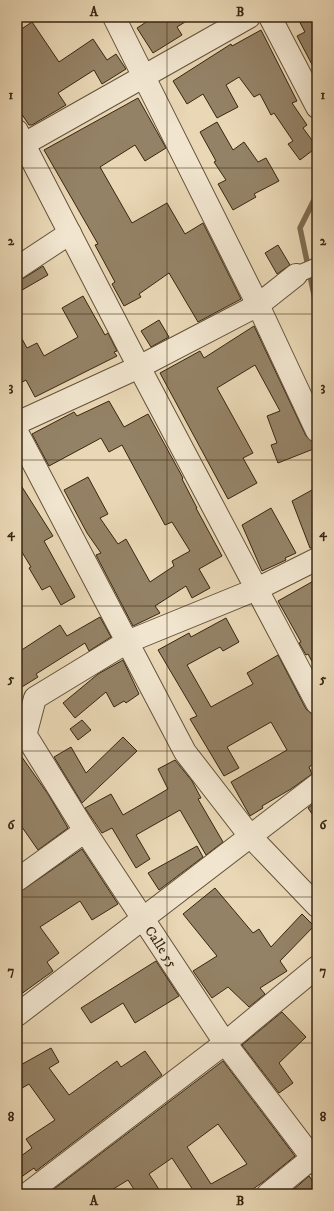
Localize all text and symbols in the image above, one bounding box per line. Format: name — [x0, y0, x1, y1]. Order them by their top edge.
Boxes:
text: A — [89, 4, 99, 20]
text: B — [236, 4, 244, 20]
text: 1 — [9, 87, 14, 103]
text: 1 — [321, 87, 326, 103]
text: 2 — [8, 233, 15, 249]
text: 2 — [320, 233, 327, 249]
text: 3 — [9, 379, 14, 395]
text: 3 — [321, 379, 326, 395]
text: 4 — [6, 525, 15, 542]
text: 4 — [318, 525, 327, 542]
text: 5 — [7, 671, 15, 687]
text: 5 — [319, 671, 327, 687]
text: 6 — [8, 817, 16, 833]
text: 6 — [320, 817, 328, 833]
street label: Calle 55 — [140, 923, 181, 972]
text: 7 — [8, 963, 15, 979]
text: 7 — [320, 963, 327, 979]
text: 8 — [8, 1109, 15, 1125]
text: 8 — [320, 1109, 327, 1125]
text: A — [89, 1193, 99, 1209]
text: B — [236, 1193, 244, 1209]

